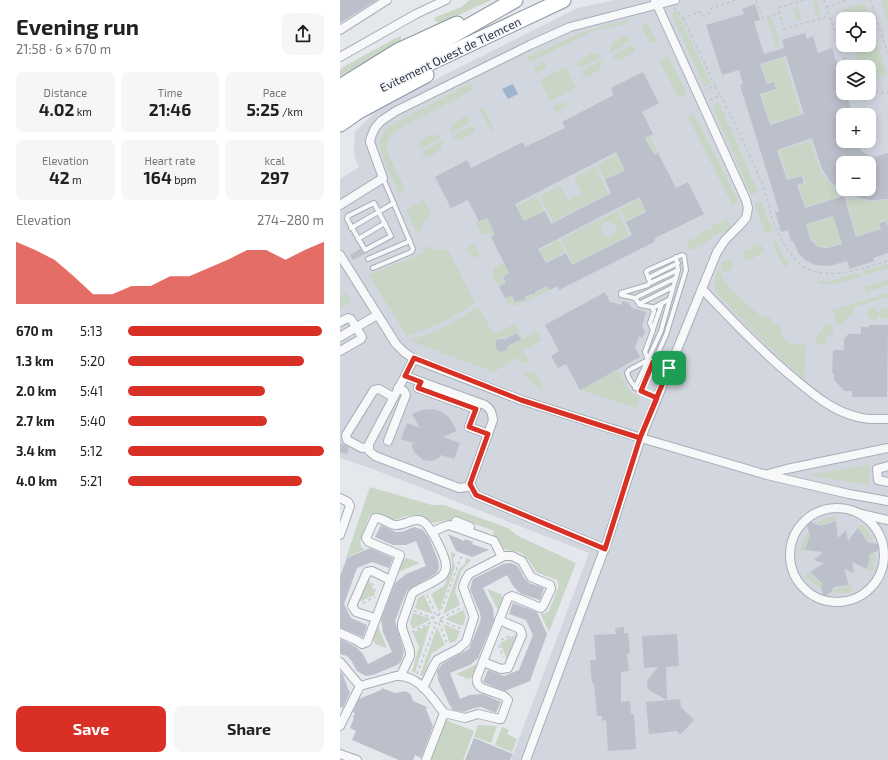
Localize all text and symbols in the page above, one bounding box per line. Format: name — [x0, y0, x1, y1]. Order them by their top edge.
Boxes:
map controls — [836, 12, 876, 196]
button: locate — [836, 12, 876, 52]
text: Evening run — [16, 13, 139, 39]
button: share — [282, 13, 324, 55]
street label: Evitement Ouest de Tlemcen — [377, 14, 523, 94]
text: 21:58 · 6 × 670 m — [16, 41, 111, 57]
button: layers — [836, 60, 876, 100]
text: Distance — [44, 86, 87, 99]
text: Time — [158, 86, 182, 99]
text: Pace — [263, 86, 287, 99]
text: 4.02 — [39, 99, 74, 119]
text: 21:46 — [149, 99, 191, 119]
text: 5:25 — [246, 99, 279, 119]
text: km — [74, 105, 92, 118]
text: /km — [279, 105, 303, 118]
button: + — [836, 108, 876, 148]
text: Elevation — [42, 154, 89, 167]
text: Heart rate — [145, 154, 195, 167]
text: kcal — [265, 154, 285, 167]
button: − — [836, 156, 876, 196]
text: 42 — [49, 167, 70, 187]
text: 164 — [144, 167, 172, 187]
text: 297 — [260, 167, 289, 187]
text: m — [70, 173, 82, 186]
text: bpm — [172, 173, 196, 186]
text: Elevation — [16, 212, 71, 228]
text: 274–280 m — [257, 212, 324, 228]
text: 670 m — [16, 323, 53, 339]
text: 5:13 — [80, 323, 102, 339]
pin — [652, 351, 686, 385]
text: 1.3 km — [16, 353, 54, 369]
text: 5:20 — [80, 353, 105, 369]
icon: arrive — [658, 357, 680, 379]
text: 2.0 km — [16, 383, 56, 399]
text: 5:41 — [80, 383, 103, 399]
text: 2.7 km — [16, 413, 55, 429]
text: 5:40 — [80, 413, 106, 429]
text: 3.4 km — [16, 443, 56, 459]
text: 5:12 — [80, 443, 103, 459]
text: 4.0 km — [16, 473, 57, 489]
text: 5:21 — [80, 473, 103, 489]
button: Save — [16, 706, 166, 752]
button: Share — [174, 706, 324, 752]

